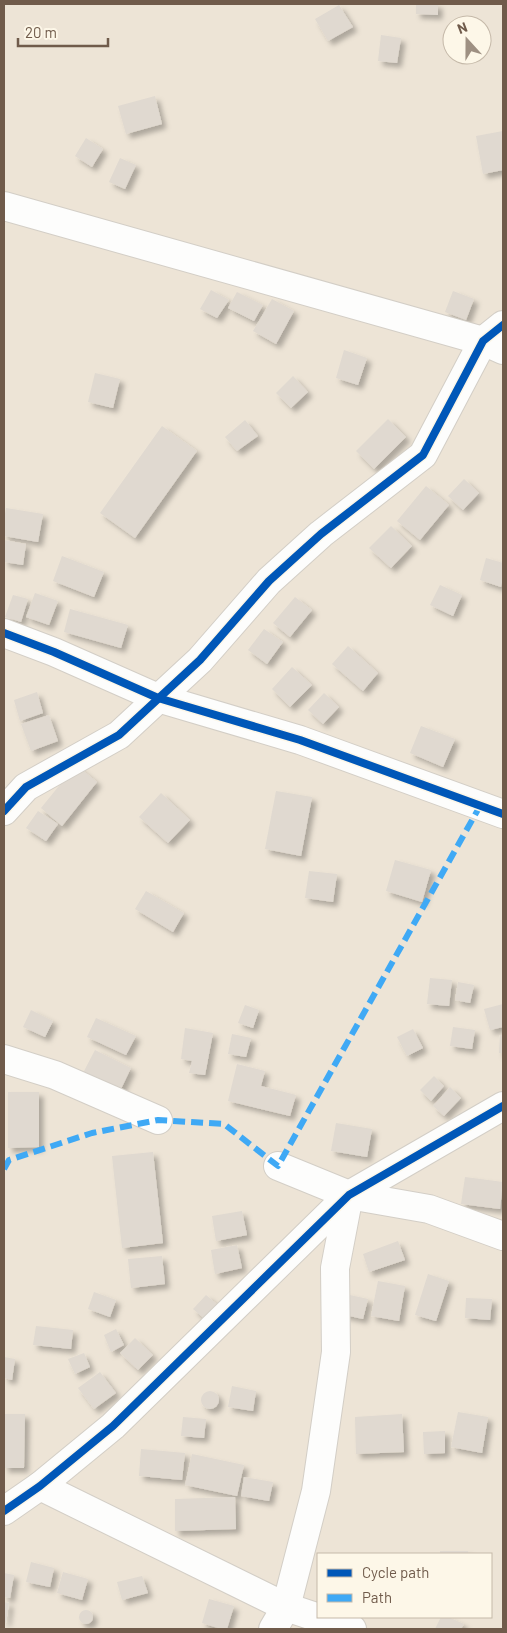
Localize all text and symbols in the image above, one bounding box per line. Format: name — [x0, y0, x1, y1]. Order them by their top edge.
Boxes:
scale bar — [18, 15, 108, 47]
north arrow — [442, 15, 492, 65]
text: N — [455, 18, 470, 37]
text: 20 m — [25, 23, 57, 41]
legend — [317, 1553, 492, 1618]
text: Cycle path — [362, 1563, 429, 1581]
text: Path — [362, 1588, 392, 1606]

